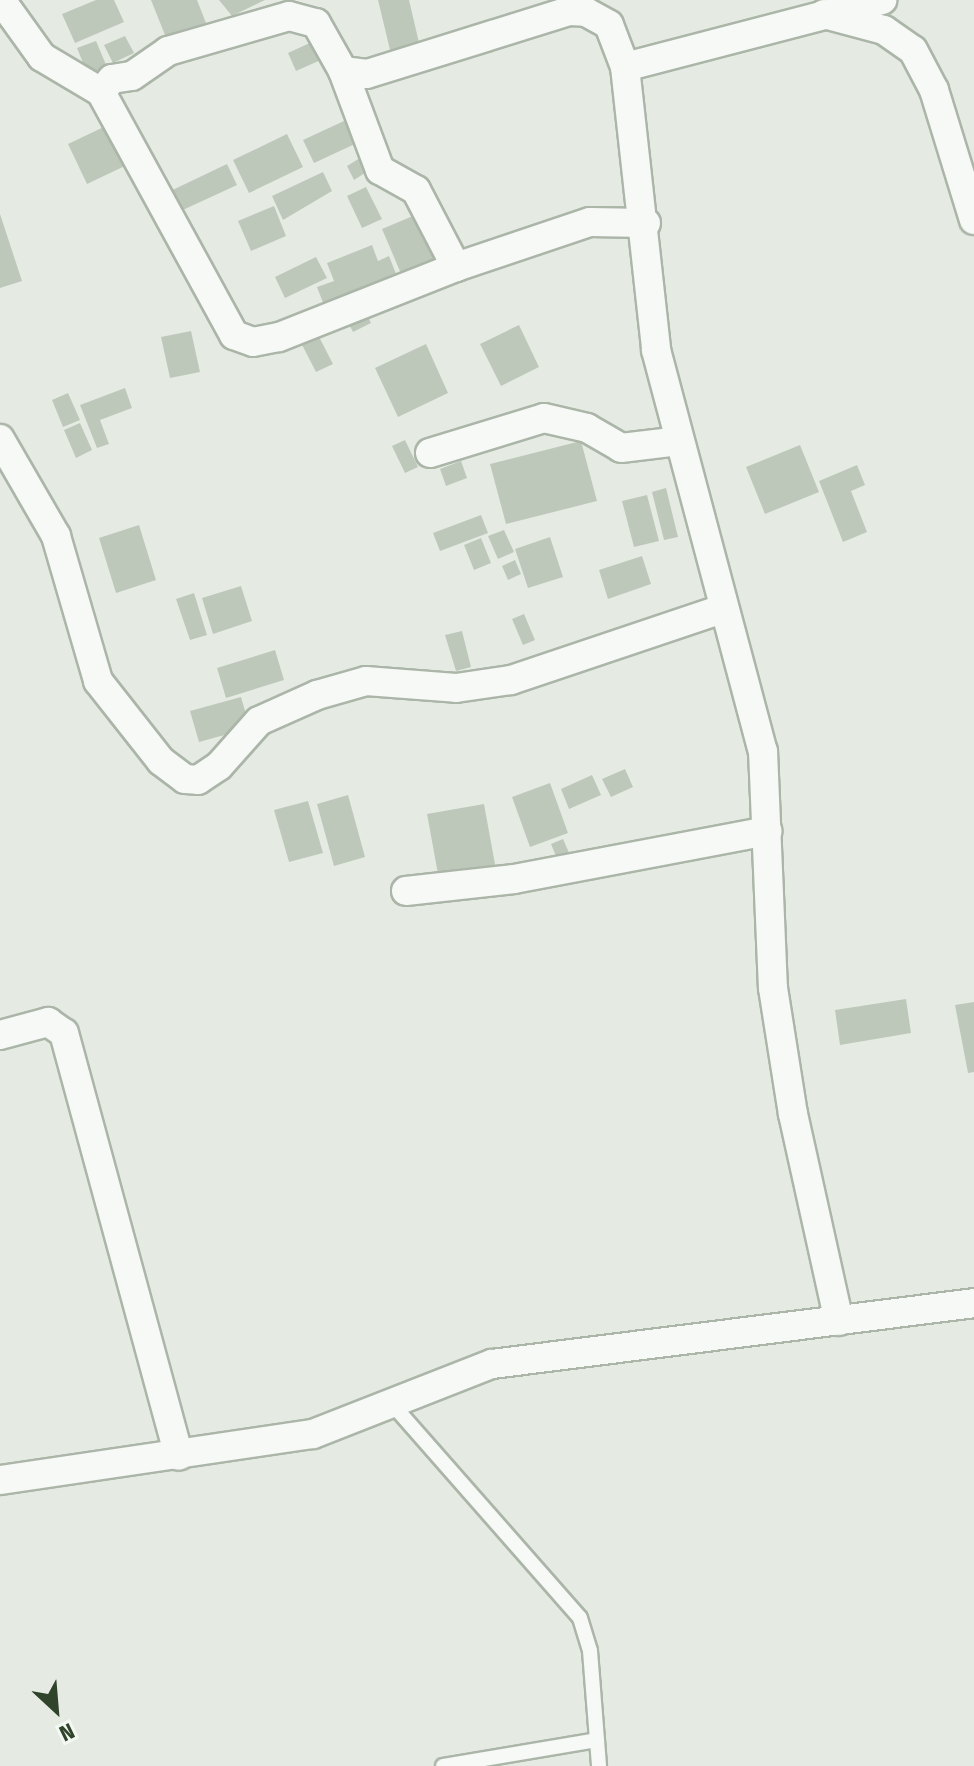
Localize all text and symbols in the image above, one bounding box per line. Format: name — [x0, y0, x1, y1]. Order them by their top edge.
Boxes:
north arrow — [16, 1670, 96, 1750]
text: N — [55, 1717, 79, 1747]

